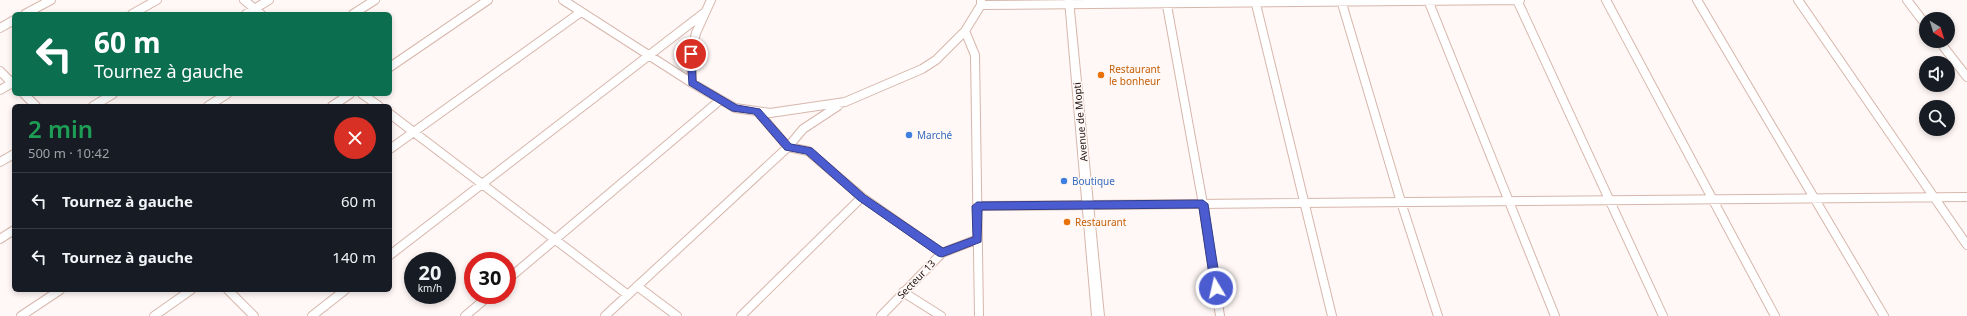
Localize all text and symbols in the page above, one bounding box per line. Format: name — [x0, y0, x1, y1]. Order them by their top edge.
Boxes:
north arrow — [1919, 12, 1955, 48]
map controls — [1919, 12, 1955, 136]
text: 60 m — [94, 23, 161, 61]
icon: left — [28, 28, 80, 80]
pin — [674, 37, 708, 71]
icon: arrive — [680, 43, 702, 65]
button: sound — [1919, 56, 1955, 92]
text: Tournez à gauche — [94, 59, 243, 83]
place label: Restaurant le bonheur — [1109, 62, 1161, 88]
marker: Restaurant le bonheur — [1096, 70, 1106, 80]
street label: Avenue de Mopti — [1070, 82, 1090, 162]
button: search — [1919, 100, 1955, 136]
text: 2 min — [28, 112, 93, 145]
button: close — [334, 117, 376, 159]
place label: Marché — [917, 128, 953, 142]
marker: Marché — [904, 130, 914, 140]
text: 500 m · 10:42 — [28, 144, 109, 162]
place label: Boutique — [1072, 174, 1115, 188]
marker: Boutique — [1059, 176, 1069, 186]
icon: left — [28, 190, 50, 212]
text: Tournez à gauche — [62, 191, 193, 211]
text: 60 m — [341, 191, 376, 211]
place label: Restaurant — [1075, 215, 1127, 229]
marker: Restaurant — [1062, 217, 1072, 227]
icon: left — [28, 246, 50, 268]
text: Tournez à gauche — [62, 247, 193, 267]
text: 140 m — [332, 247, 376, 267]
speed limit sign: 30 — [464, 252, 516, 304]
street label: Secteur 13 — [894, 256, 938, 302]
text: 20 — [419, 259, 441, 286]
position arrow — [1195, 267, 1237, 309]
text: km/h — [418, 281, 442, 295]

